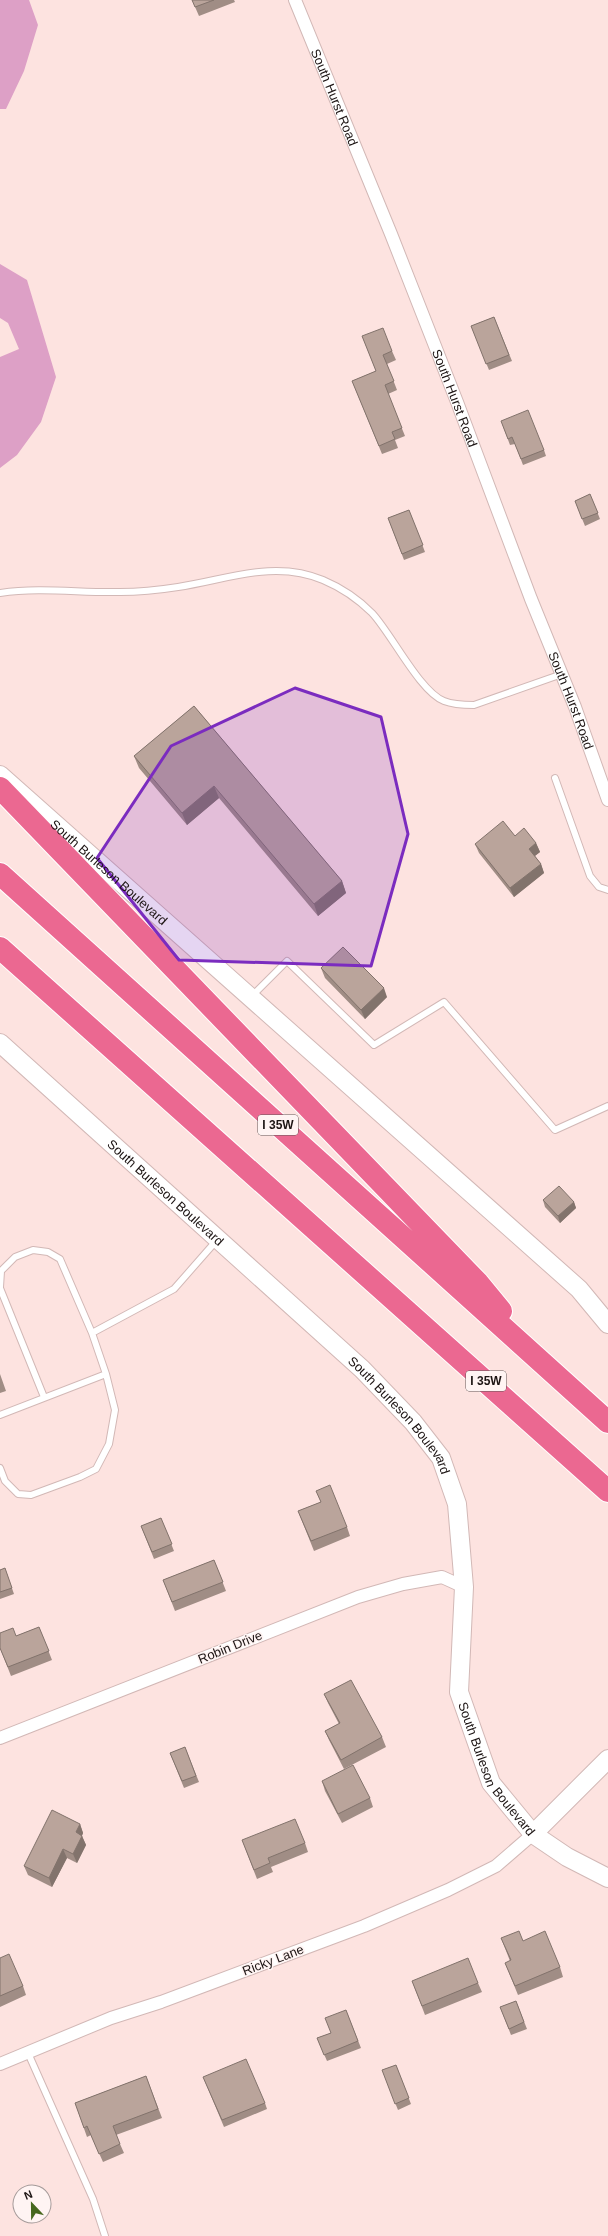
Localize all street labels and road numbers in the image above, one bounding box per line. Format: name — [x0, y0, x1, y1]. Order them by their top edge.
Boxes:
street label: South Hurst Road — [308, 46, 361, 148]
street label: South Hurst Road — [429, 347, 481, 449]
street label: South Hurst Road — [546, 649, 597, 751]
street label: South Burleson Boulevard — [48, 816, 171, 928]
road number: I 35W — [258, 1115, 298, 1135]
street label: South Burleson Boulevard — [105, 1136, 227, 1248]
street label: South Burleson Boulevard — [345, 1353, 453, 1476]
road number: I 35W — [466, 1371, 506, 1391]
street label: Robin Drive — [196, 1627, 264, 1667]
street label: South Burleson Boulevard — [456, 1700, 539, 1838]
street label: Ricky Lane — [240, 1941, 306, 1979]

